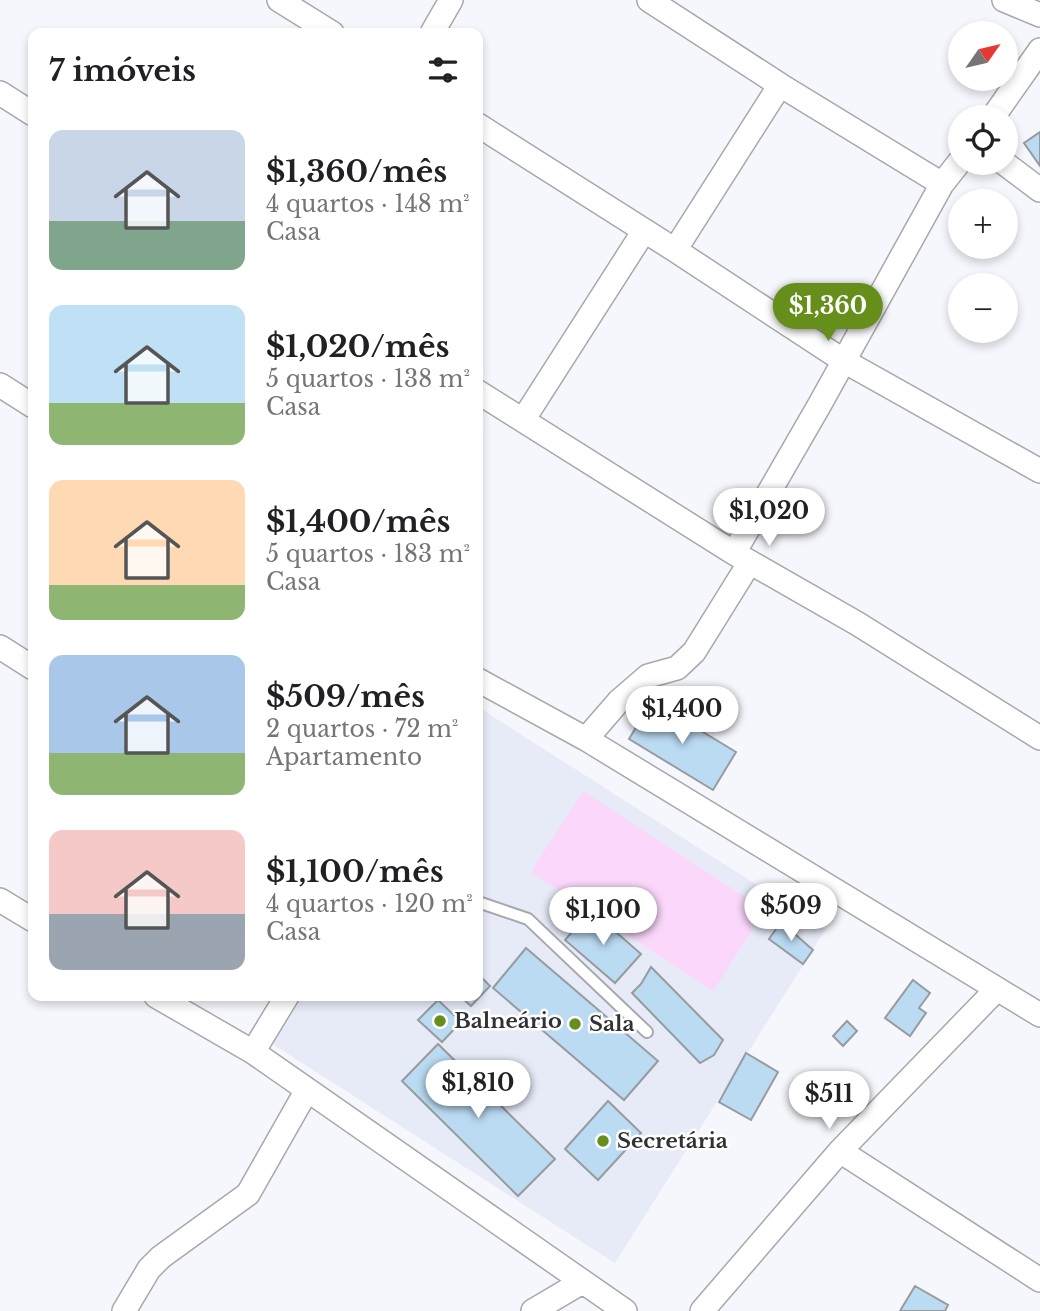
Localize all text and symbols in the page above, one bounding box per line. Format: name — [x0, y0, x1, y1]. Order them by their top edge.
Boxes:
north arrow — [948, 21, 1018, 91]
map controls — [948, 21, 1018, 343]
icon: filters — [424, 51, 462, 89]
text: 7 imóveis — [49, 52, 196, 89]
button: locate — [948, 105, 1018, 175]
text: $1,360/mês — [266, 153, 447, 190]
icon: home — [105, 158, 189, 242]
button: + — [948, 189, 1018, 259]
text: 4 quartos · 148 m² — [266, 190, 470, 218]
text: Casa — [266, 218, 320, 246]
button: − — [948, 273, 1018, 343]
pin: $1,360 — [771, 284, 885, 343]
text: $1,360 — [789, 292, 867, 320]
text: $1,020/mês — [266, 328, 450, 365]
icon: home — [105, 333, 189, 417]
text: 5 quartos · 138 m² — [266, 365, 470, 393]
text: Casa — [266, 393, 320, 421]
pin: $1,020 — [712, 489, 826, 548]
text: $1,020 — [729, 497, 809, 525]
text: $1,400/mês — [266, 503, 451, 540]
icon: home — [105, 508, 189, 592]
text: 5 quartos · 183 m² — [266, 540, 470, 568]
text: Casa — [266, 568, 320, 596]
text: $509/mês — [266, 678, 425, 715]
icon: home — [105, 683, 189, 767]
pin: $1,400 — [625, 686, 739, 746]
text: $1,400 — [642, 695, 722, 723]
text: 2 quartos · 72 m² — [266, 715, 458, 743]
text: Apartamento — [266, 743, 422, 771]
text: $1,100/mês — [266, 853, 444, 890]
icon: home — [105, 858, 189, 942]
pin: $509 — [750, 884, 832, 943]
pin: $1,100 — [546, 888, 660, 947]
text: 4 quartos · 120 m² — [266, 890, 473, 918]
text: $509 — [760, 892, 822, 920]
text: $1,100 — [565, 896, 641, 924]
text: Casa — [266, 918, 320, 946]
place label: Balneário — [454, 1008, 562, 1034]
place label: Sala — [589, 1011, 635, 1037]
marker: Balneário — [432, 1013, 448, 1029]
marker: Sala — [567, 1016, 583, 1032]
pin: $1,810 — [421, 1060, 535, 1120]
text: $1,810 — [442, 1069, 514, 1097]
pin: $511 — [788, 1072, 870, 1131]
text: $511 — [805, 1080, 853, 1108]
place label: Secretária — [617, 1128, 728, 1154]
marker: Secretária — [595, 1133, 611, 1149]

